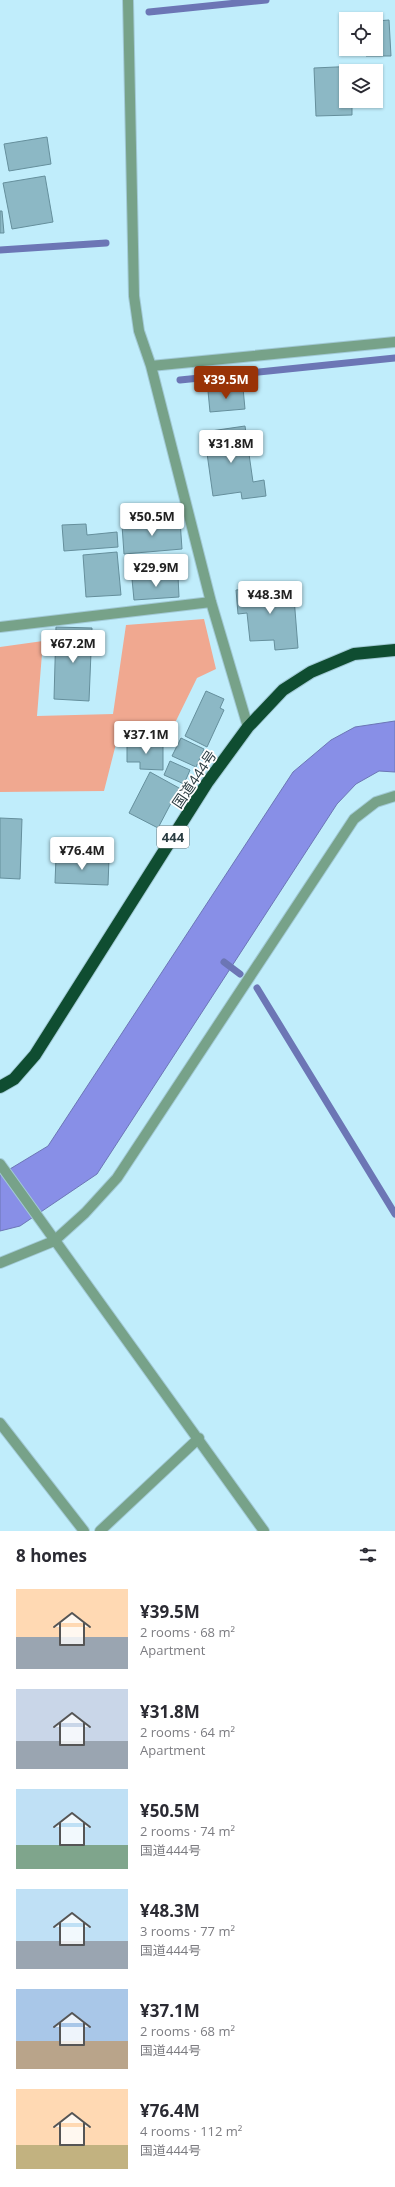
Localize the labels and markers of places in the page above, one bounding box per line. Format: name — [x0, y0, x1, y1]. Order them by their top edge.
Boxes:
pin: ¥39.5M — [193, 366, 259, 400]
pin: ¥31.8M — [198, 430, 264, 464]
pin: ¥50.5M — [119, 503, 185, 537]
pin: ¥29.9M — [123, 554, 189, 588]
pin: ¥48.3M — [237, 581, 303, 615]
pin: ¥67.2M — [40, 630, 106, 664]
pin: ¥37.1M — [113, 721, 179, 755]
pin: ¥76.4M — [49, 837, 115, 871]

